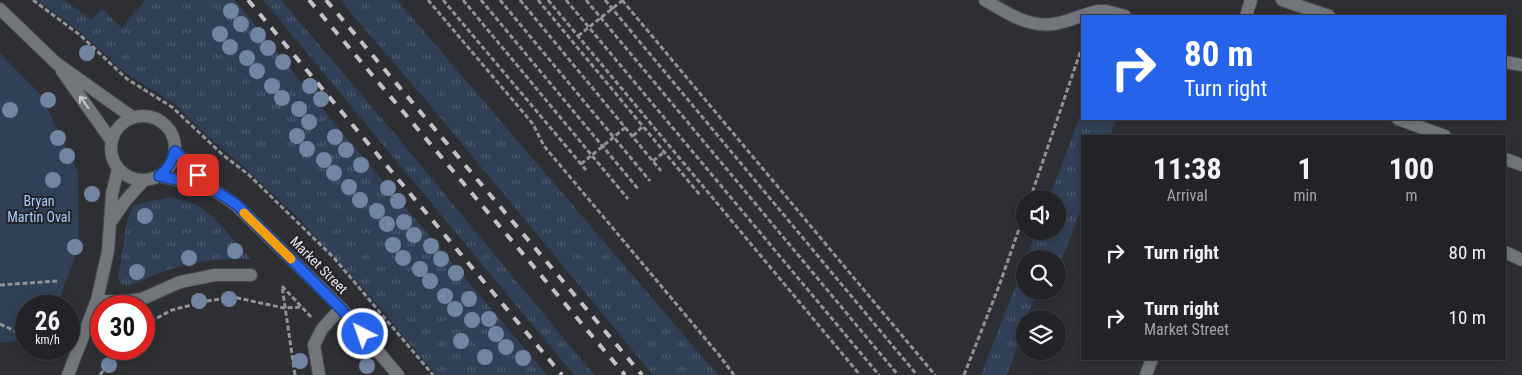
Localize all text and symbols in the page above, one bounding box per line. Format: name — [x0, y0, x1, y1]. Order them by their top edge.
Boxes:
text: 80 m — [1184, 34, 1253, 75]
icon: right — [1101, 35, 1166, 100]
text: Turn right — [1184, 76, 1267, 101]
one-way arrow — [79, 95, 89, 109]
text: 11:38 — [1153, 151, 1222, 186]
text: 1 — [1298, 151, 1313, 186]
text: 100 — [1389, 151, 1434, 186]
pin — [177, 154, 219, 196]
icon: arrive — [184, 161, 212, 189]
text: Arrival — [1167, 186, 1208, 205]
text: min — [1293, 186, 1317, 205]
text: m — [1405, 186, 1417, 205]
map controls — [1016, 190, 1066, 360]
button: sound — [1016, 190, 1066, 240]
park label: Bryan Martin Oval — [7, 193, 71, 225]
street label: Market Street — [287, 233, 351, 297]
icon: right — [1101, 239, 1129, 267]
text: Turn right — [1144, 241, 1219, 264]
text: 80 m — [1449, 241, 1486, 264]
button: search — [1016, 250, 1066, 300]
speed limit sign: 30 — [90, 295, 155, 360]
text: Turn right — [1144, 297, 1219, 320]
icon: right — [1101, 304, 1129, 332]
text: 10 m — [1449, 306, 1486, 329]
text: 26 — [35, 307, 60, 336]
position arrow — [336, 307, 388, 359]
button: layers — [1016, 310, 1066, 360]
text: Market Street — [1144, 320, 1229, 339]
text: km/h — [35, 333, 60, 347]

